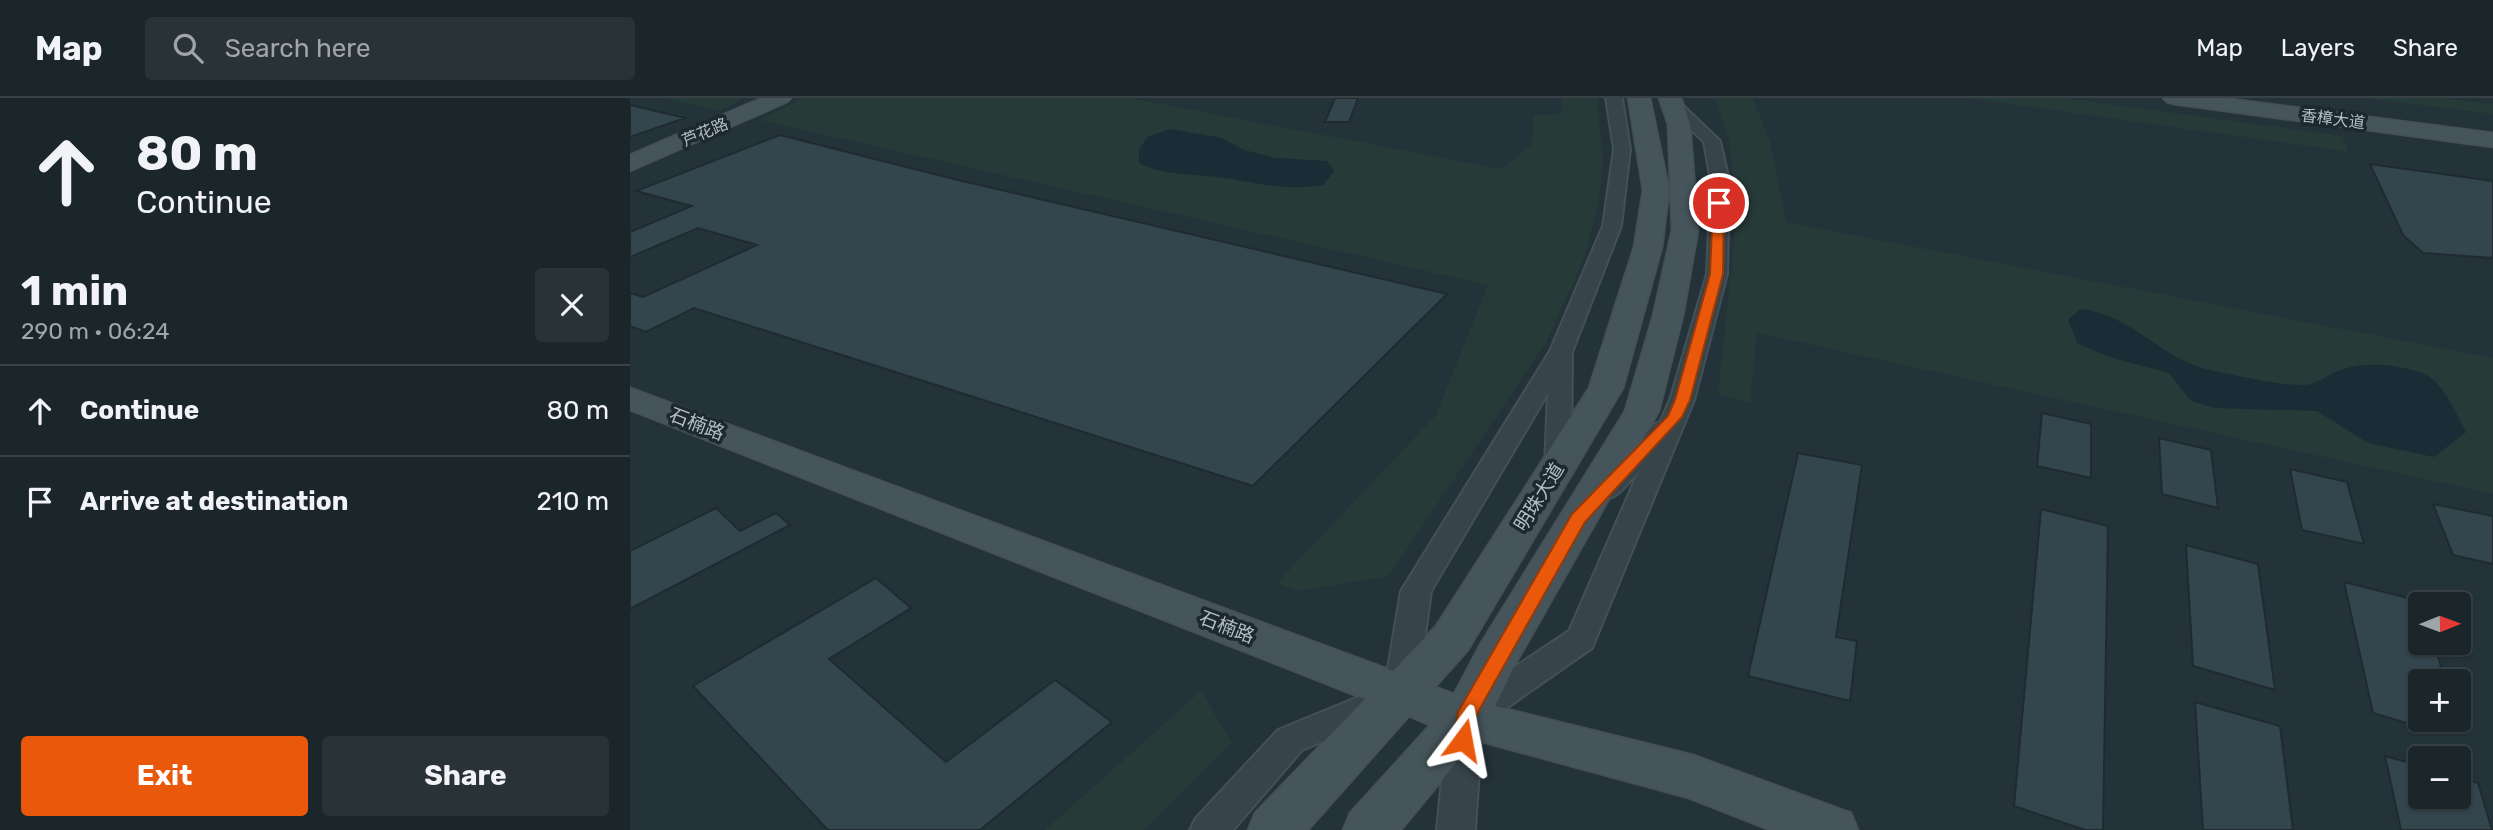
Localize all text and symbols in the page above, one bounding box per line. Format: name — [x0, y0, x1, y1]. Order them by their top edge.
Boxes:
search box — [145, 17, 635, 80]
text: Map — [35, 29, 103, 68]
icon: search — [169, 29, 207, 67]
text: Search here — [225, 33, 370, 64]
text: Map — [2196, 34, 2243, 62]
text: Layers — [2281, 34, 2355, 62]
text: Share — [2393, 34, 2458, 62]
street label: 香樟大道 — [2300, 106, 2366, 132]
street label: 芦花路 — [679, 114, 731, 150]
text: 80 m — [136, 124, 258, 182]
icon: ahead — [21, 126, 112, 217]
pin — [1689, 173, 1749, 233]
text: Continue — [136, 183, 272, 221]
icon: arrive — [1700, 184, 1738, 222]
text: 1 min — [21, 266, 128, 316]
button: close — [535, 268, 609, 342]
text: 290 m · 06:24 — [21, 317, 170, 345]
icon: ahead — [21, 392, 59, 430]
text: Continue — [80, 395, 199, 426]
text: 80 m — [546, 395, 609, 426]
street label: 石楠路 — [666, 403, 728, 445]
street label: 明珠大道 — [1509, 459, 1569, 535]
icon: arrive — [21, 483, 59, 521]
text: Arrive at destination — [80, 486, 348, 517]
text: 210 m — [537, 486, 609, 517]
north arrow — [2408, 592, 2471, 654]
map controls — [2408, 592, 2471, 809]
street label: 石楠路 — [1196, 606, 1258, 648]
button: + — [2408, 669, 2471, 732]
position arrow — [1426, 703, 1500, 777]
button: Exit — [21, 736, 308, 816]
button: Share — [322, 736, 609, 816]
button: − — [2408, 746, 2471, 809]

